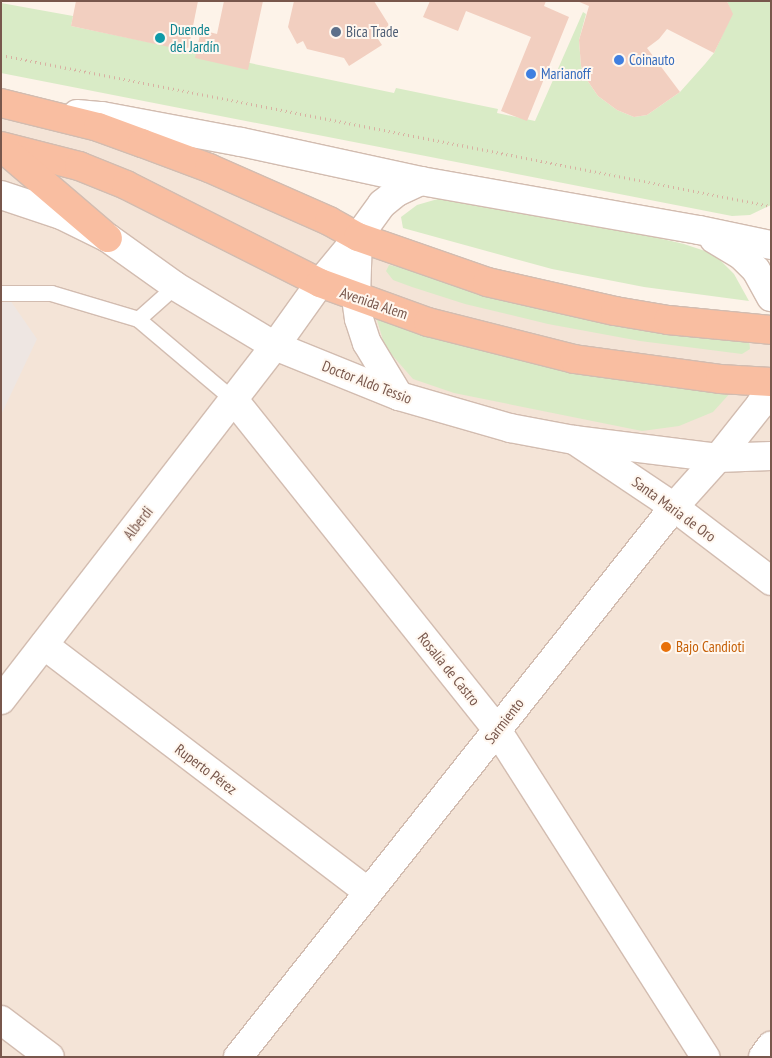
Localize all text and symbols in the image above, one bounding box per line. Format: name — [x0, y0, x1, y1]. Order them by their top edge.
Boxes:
place label: Duende del Jardín — [170, 20, 219, 55]
place label: Bica Trade — [346, 23, 399, 41]
marker: Bica Trade — [330, 26, 342, 38]
marker: Duende del Jardín — [154, 32, 166, 44]
place label: Coinauto — [629, 51, 675, 69]
marker: Coinauto — [613, 54, 625, 66]
place label: Marianoff — [541, 65, 591, 83]
marker: Marianoff — [525, 68, 537, 80]
street label: Avenida Alem — [338, 283, 410, 323]
street label: Doctor Aldo Tessio — [319, 356, 415, 408]
street label: Santa Maria de Oro — [629, 473, 719, 545]
street label: Alberdi — [119, 503, 157, 543]
street label: Rosalía de Castro — [414, 629, 484, 709]
place label: Bajo Candioti — [676, 638, 745, 656]
marker: Bajo Candioti — [660, 641, 672, 653]
street label: Sarmiento — [481, 695, 527, 747]
street label: Ruperto Pérez — [172, 740, 240, 798]

